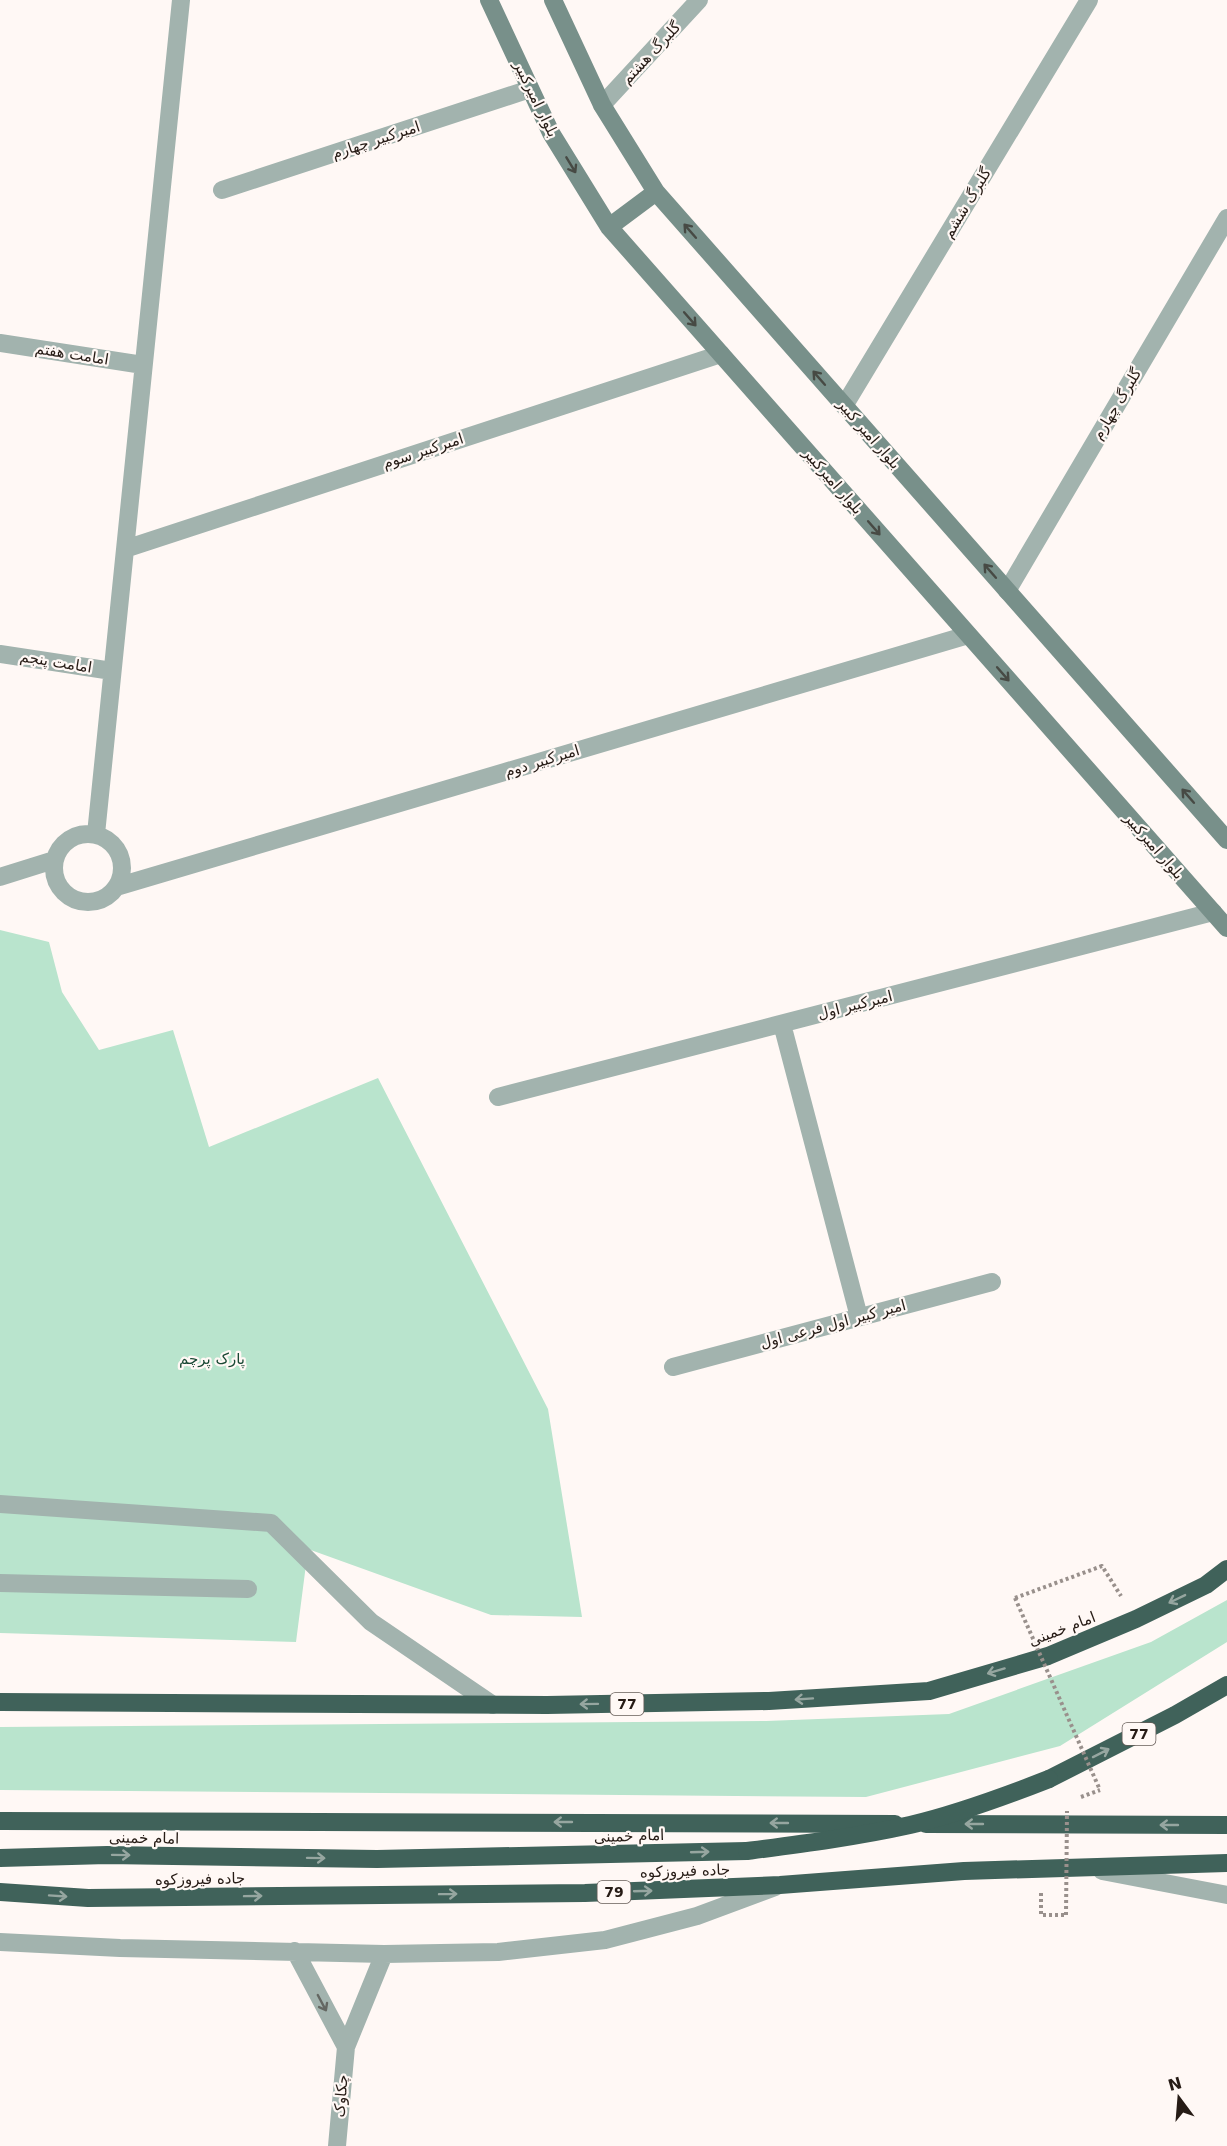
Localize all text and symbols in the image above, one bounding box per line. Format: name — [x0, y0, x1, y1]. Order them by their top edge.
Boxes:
street label: گلبرگ هشتم — [618, 17, 685, 88]
street label: بلوار امیرکبیر — [509, 57, 562, 140]
street label: امیرکبیر چهارم — [330, 117, 422, 163]
one-way arrow — [565, 156, 577, 173]
street label: گلبرگ ششم — [939, 164, 996, 242]
one-way arrow — [683, 224, 697, 239]
one-way arrow — [683, 311, 697, 326]
street label: امامت هفتم — [34, 339, 110, 369]
street label: گلبرگ چهارم — [1089, 364, 1146, 443]
one-way arrow — [812, 371, 826, 386]
street label: بلوار امیر کبیر — [833, 394, 904, 473]
street label: امیرکبیر سوم — [380, 429, 466, 473]
street label: بلوار امیرکبیر — [798, 443, 867, 518]
one-way arrow — [867, 520, 881, 535]
one-way arrow — [983, 564, 997, 579]
street label: امامت پنجم — [19, 647, 93, 678]
one-way arrow — [996, 666, 1010, 681]
street label: امیرکبیر دوم — [502, 741, 582, 781]
one-way arrow — [1181, 789, 1195, 804]
street label: بلوار امیرکبیر — [1119, 808, 1188, 883]
street label: امیرکبیر اول — [816, 987, 894, 1023]
street label: امیر کبیر اول فرعی اول — [758, 1296, 908, 1352]
park label: پارک پرچم — [179, 1350, 245, 1369]
one-way arrow — [1169, 1594, 1187, 1606]
street label: امام خمینی — [1026, 1608, 1098, 1650]
one-way arrow — [987, 1666, 1006, 1677]
road number: 77 — [610, 1693, 644, 1715]
one-way arrow — [795, 1694, 815, 1705]
one-way arrow — [579, 1699, 599, 1710]
road number: 77 — [1122, 1723, 1156, 1745]
one-way arrow — [1092, 1746, 1110, 1758]
one-way arrow — [553, 1816, 573, 1828]
one-way arrow — [769, 1817, 789, 1829]
one-way arrow — [964, 1818, 984, 1830]
one-way arrow — [1159, 1819, 1179, 1831]
street label: امام خمینی — [594, 1826, 664, 1846]
street label: امام خمینی — [109, 1828, 179, 1848]
one-way arrow — [690, 1846, 710, 1858]
one-way arrow — [111, 1850, 131, 1861]
one-way arrow — [306, 1853, 326, 1864]
street label: جاده فیروزکوه — [640, 1860, 730, 1882]
street label: جاده فیروزکوه — [155, 1869, 245, 1889]
road number: 79 — [598, 1881, 630, 1903]
one-way arrow — [633, 1885, 653, 1896]
one-way arrow — [438, 1888, 458, 1900]
one-way arrow — [48, 1890, 68, 1901]
one-way arrow — [243, 1890, 263, 1902]
one-way arrow — [316, 1994, 328, 2011]
north arrow — [1149, 2068, 1209, 2128]
text: N — [1166, 2073, 1184, 2095]
street label: چکاوک — [330, 2074, 352, 2118]

